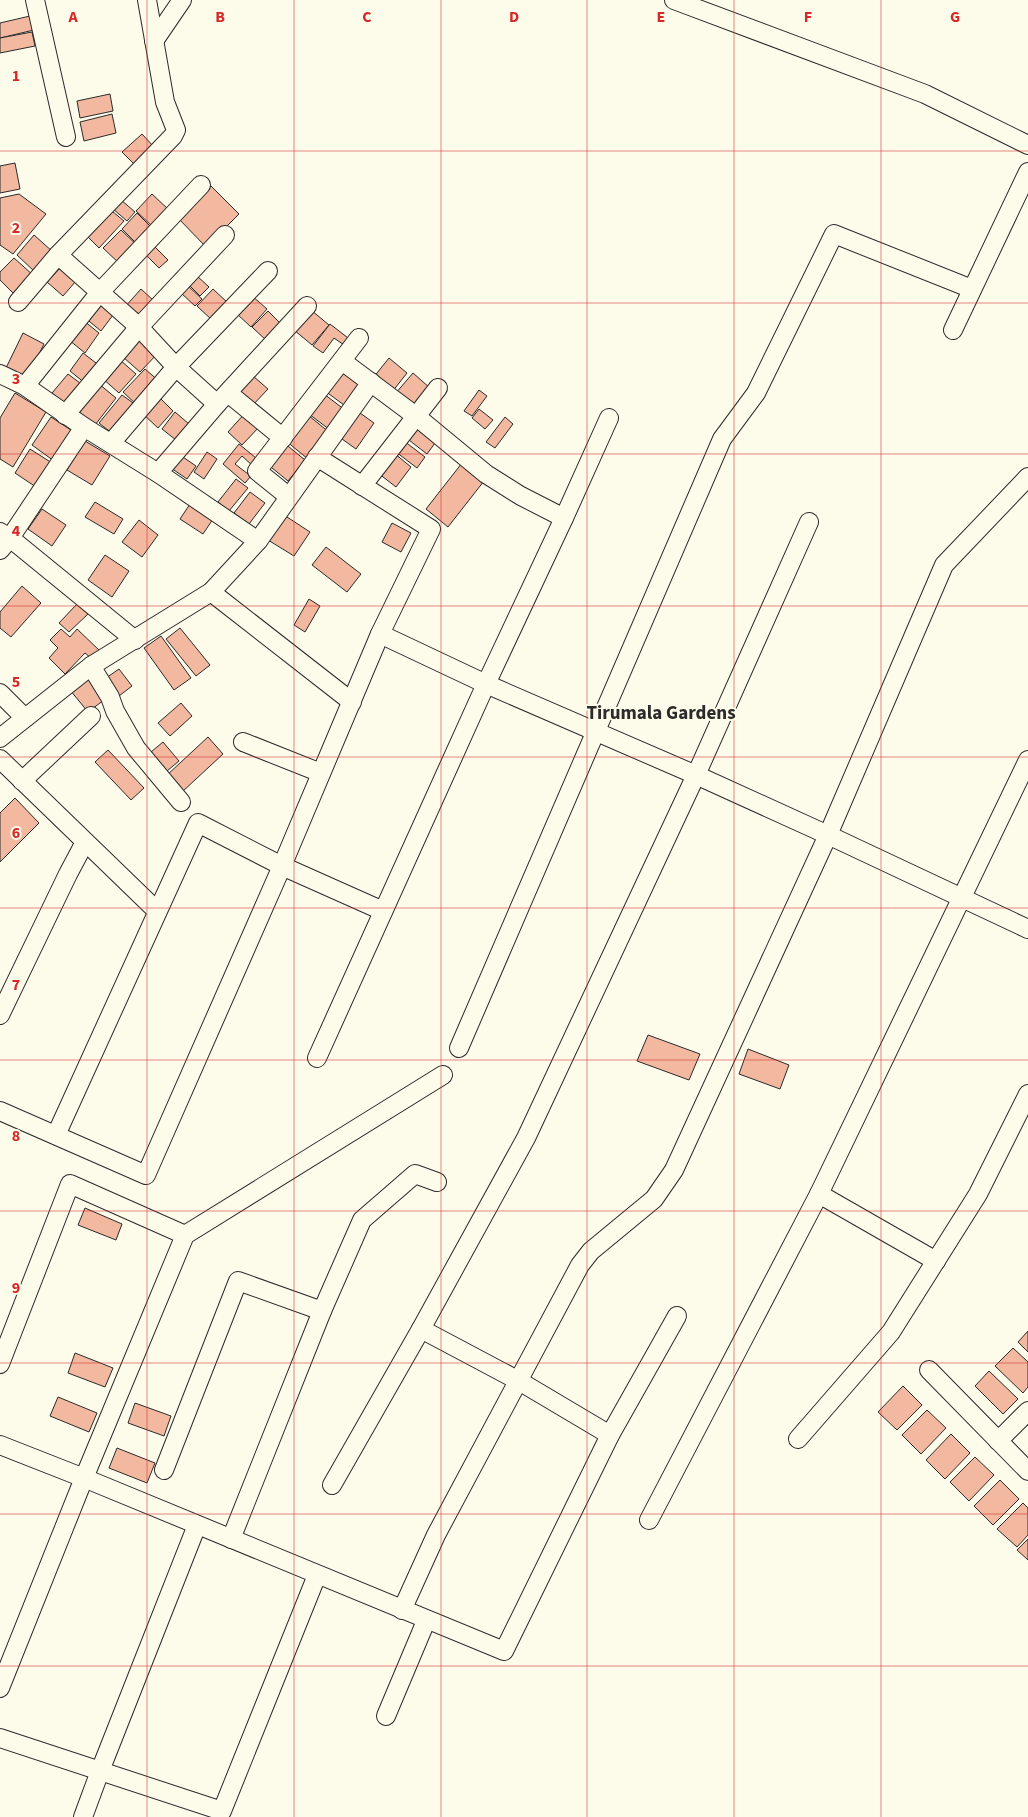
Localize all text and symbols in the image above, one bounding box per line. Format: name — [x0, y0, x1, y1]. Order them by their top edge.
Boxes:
text: A — [67, 6, 78, 28]
text: B — [215, 6, 225, 28]
text: C — [362, 6, 372, 28]
text: D — [509, 6, 519, 28]
text: E — [657, 6, 665, 28]
text: F — [804, 6, 812, 28]
text: G — [950, 6, 960, 28]
text: 1 — [12, 65, 20, 87]
text: 2 — [12, 217, 20, 239]
text: 3 — [12, 368, 20, 390]
text: 4 — [12, 520, 21, 542]
text: 5 — [12, 671, 20, 693]
district label: Tirumala Gardens — [586, 700, 736, 727]
text: 6 — [12, 822, 20, 844]
text: 7 — [12, 974, 20, 996]
text: 8 — [12, 1125, 20, 1147]
text: 9 — [12, 1277, 20, 1299]

